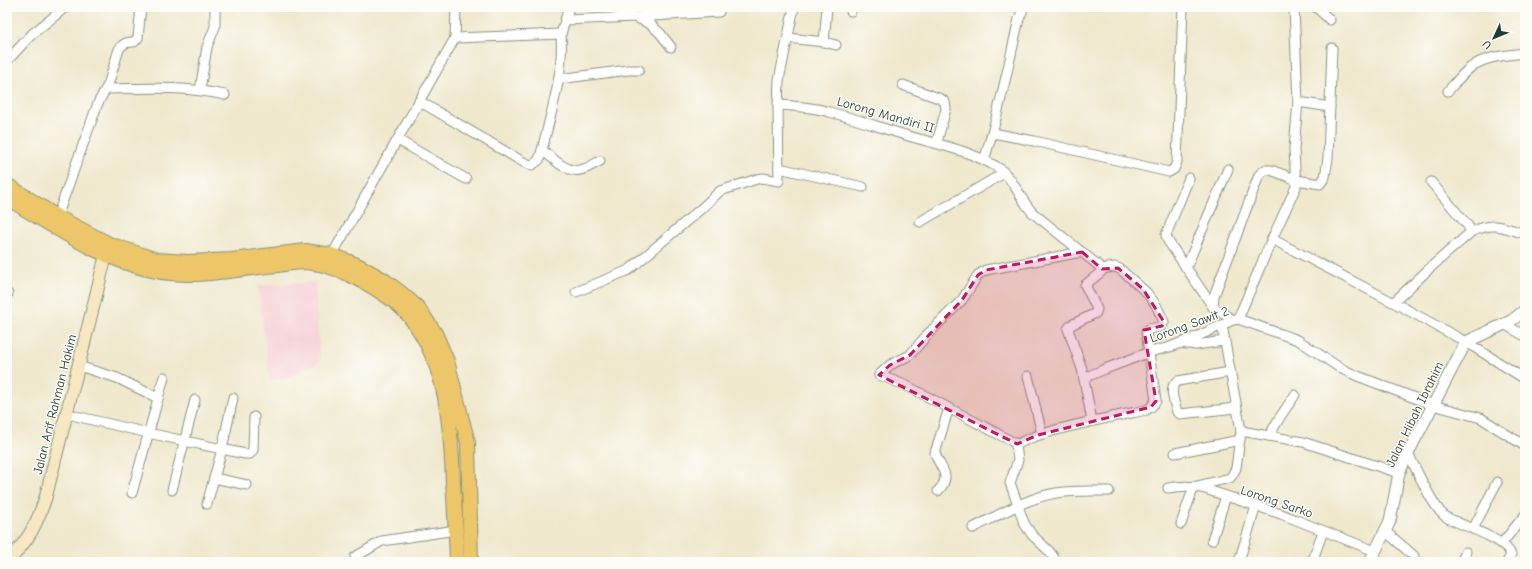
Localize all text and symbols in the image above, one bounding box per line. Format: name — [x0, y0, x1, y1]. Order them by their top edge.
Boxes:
north arrow — [1474, 18, 1514, 58]
text: U — [1480, 37, 1494, 52]
street label: Lorong Mandiri II — [835, 93, 936, 136]
street label: Lorong Sawit 2 — [1148, 303, 1231, 346]
street label: Jalan Arif Rahman Hakim — [30, 333, 79, 476]
street label: Jalan Hibah Ibrahim — [1382, 359, 1446, 469]
street label: Lorong Sarko — [1239, 482, 1315, 521]

